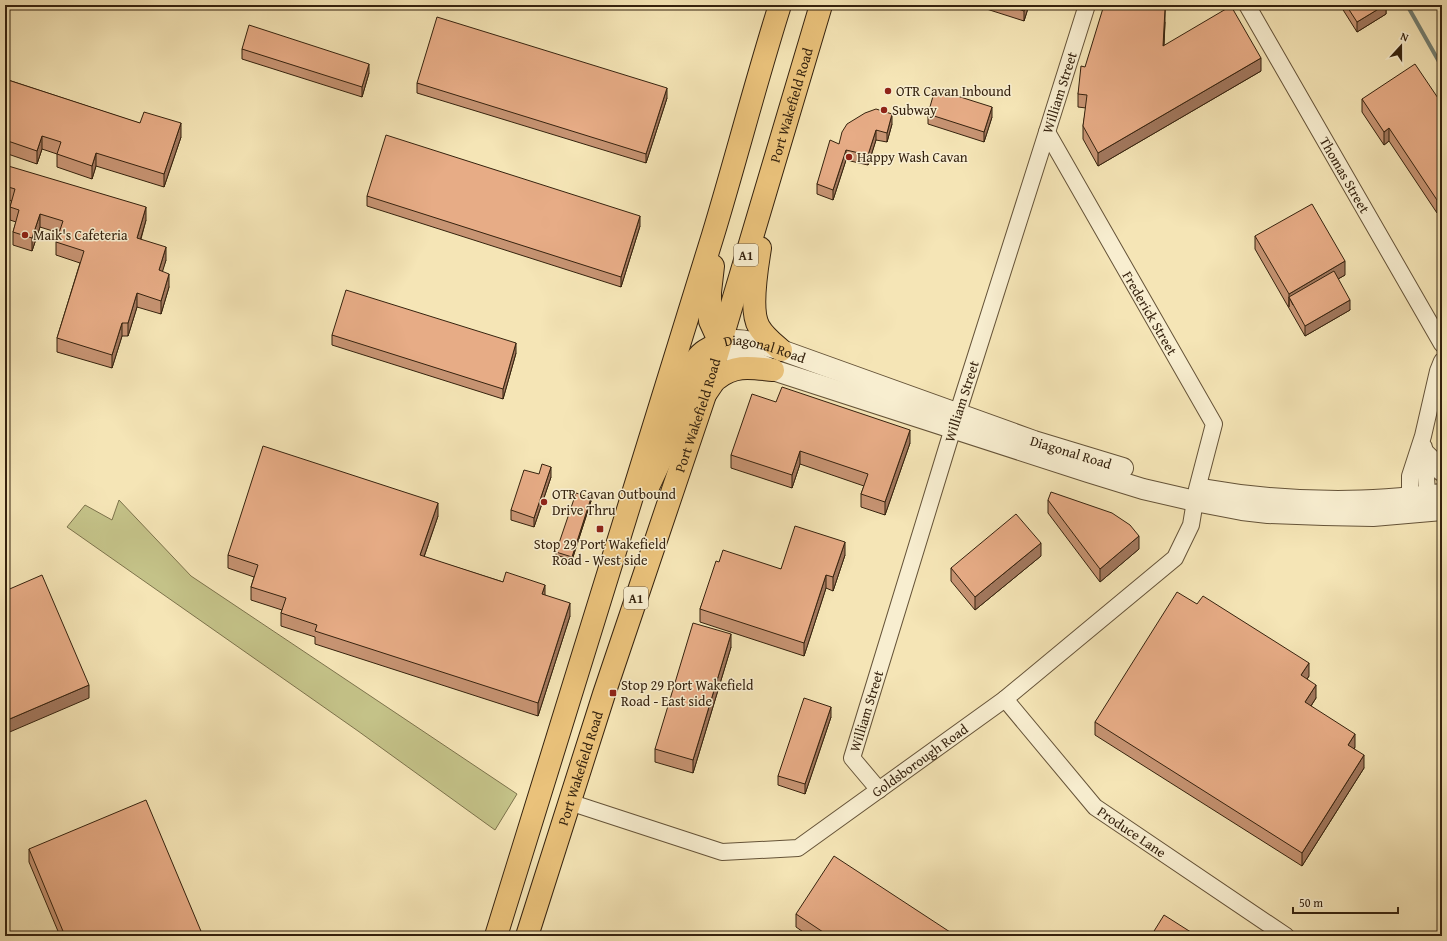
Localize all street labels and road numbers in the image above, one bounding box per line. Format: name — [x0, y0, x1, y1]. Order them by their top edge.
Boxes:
street label: Port Wakefield Road — [765, 45, 818, 165]
street label: William Street — [1037, 49, 1082, 136]
street label: Thomas Street — [1315, 133, 1375, 217]
road number: A1 — [734, 244, 758, 266]
street label: Frederick Street — [1118, 267, 1182, 359]
street label: Diagonal Road — [721, 330, 809, 368]
street label: Port Wakefield Road — [670, 355, 726, 475]
street label: William Street — [939, 358, 984, 444]
street label: Diagonal Road — [1028, 430, 1114, 474]
road number: A1 — [624, 587, 648, 609]
street label: William Street — [844, 668, 888, 754]
street label: Port Wakefield Road — [553, 708, 608, 828]
street label: Goldsborough Road — [867, 719, 972, 802]
street label: Produce Lane — [1093, 801, 1171, 863]

